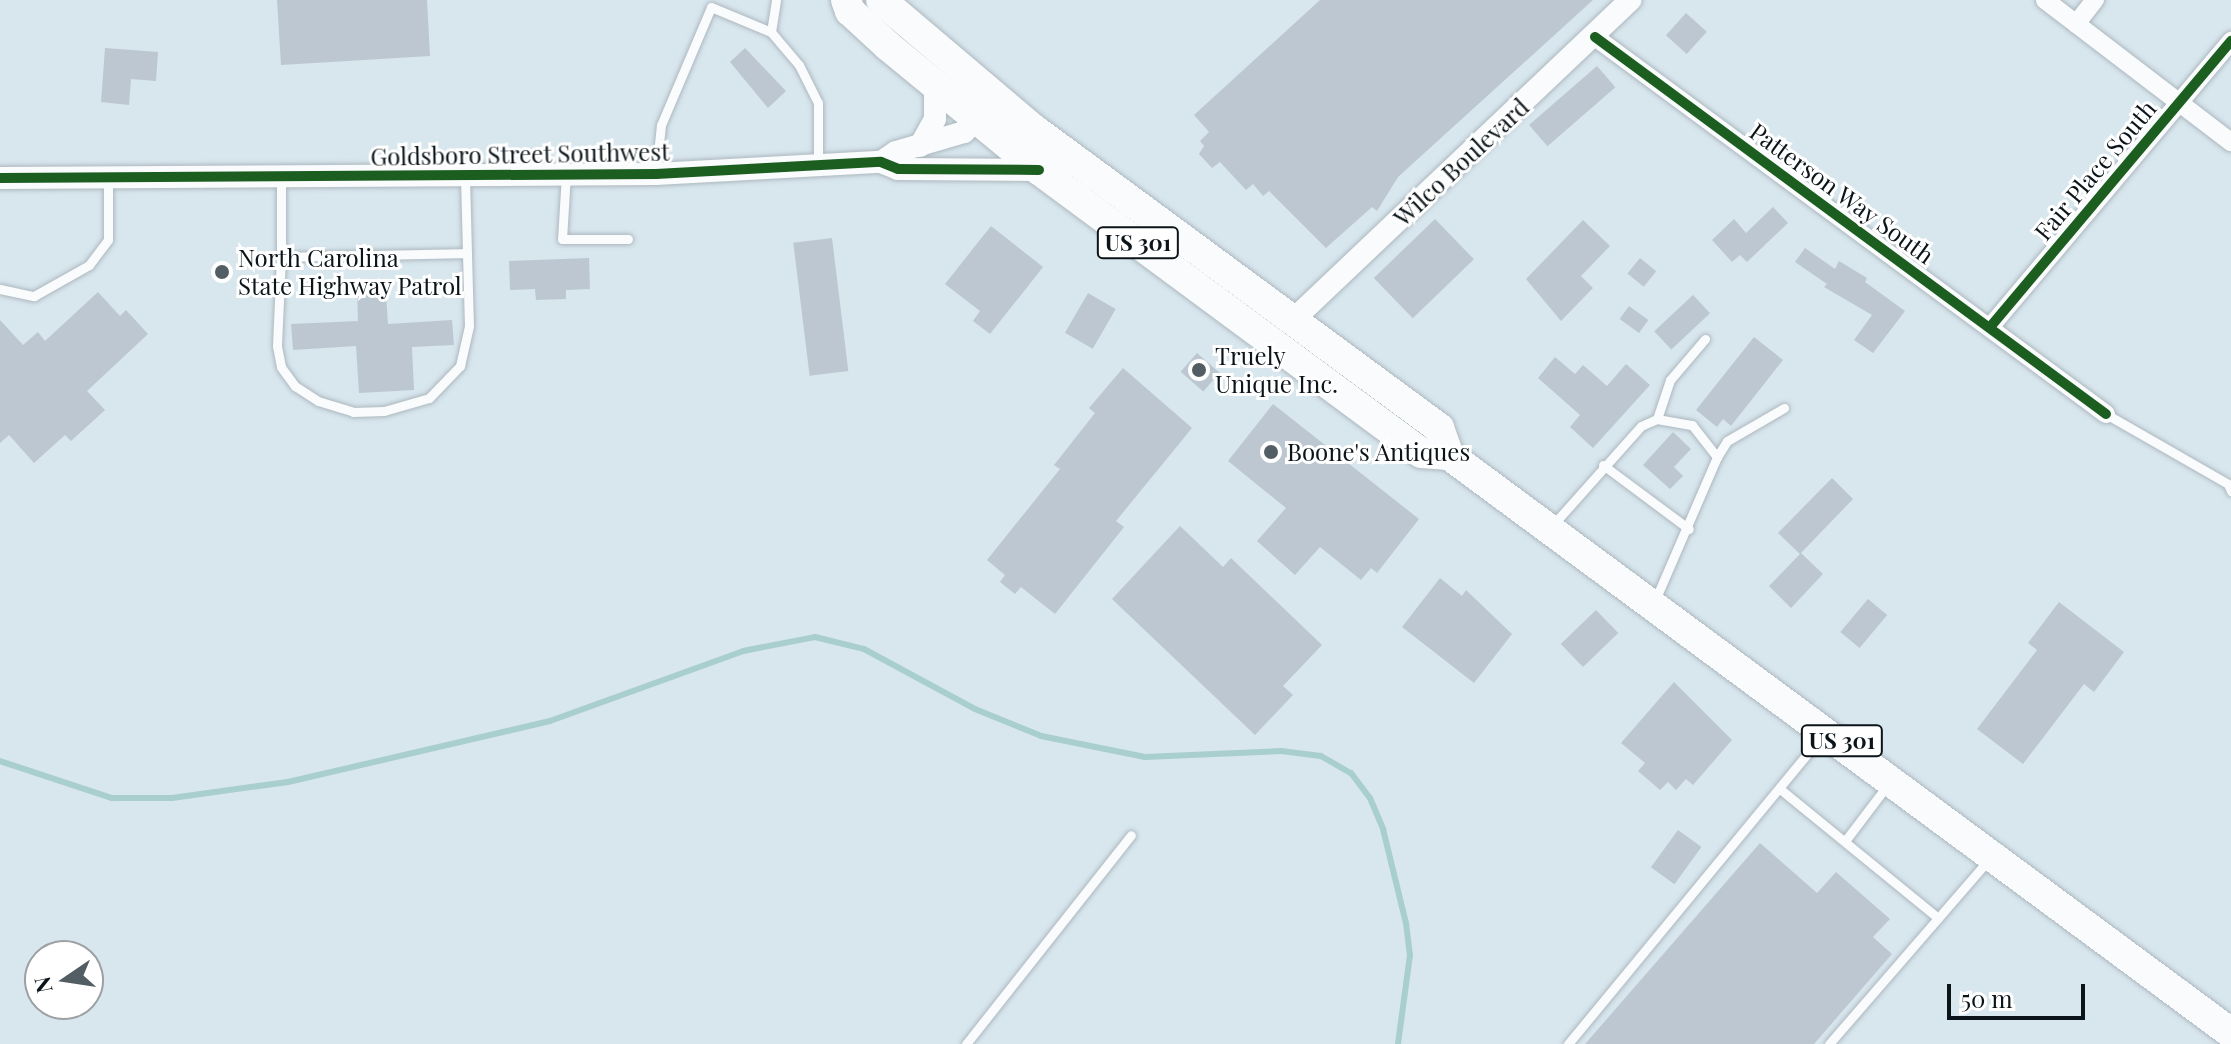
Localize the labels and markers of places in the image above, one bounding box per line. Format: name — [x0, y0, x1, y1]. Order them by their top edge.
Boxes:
place label: North Carolina State Highway Patrol — [238, 244, 462, 300]
marker: North Carolina State Highway Patrol — [213, 263, 231, 281]
place label: Truely Unique Inc. — [1215, 342, 1338, 398]
marker: Truely Unique Inc. — [1190, 361, 1208, 379]
place label: Boone's Antiques — [1287, 438, 1471, 466]
marker: Boone's Antiques — [1262, 443, 1280, 461]

